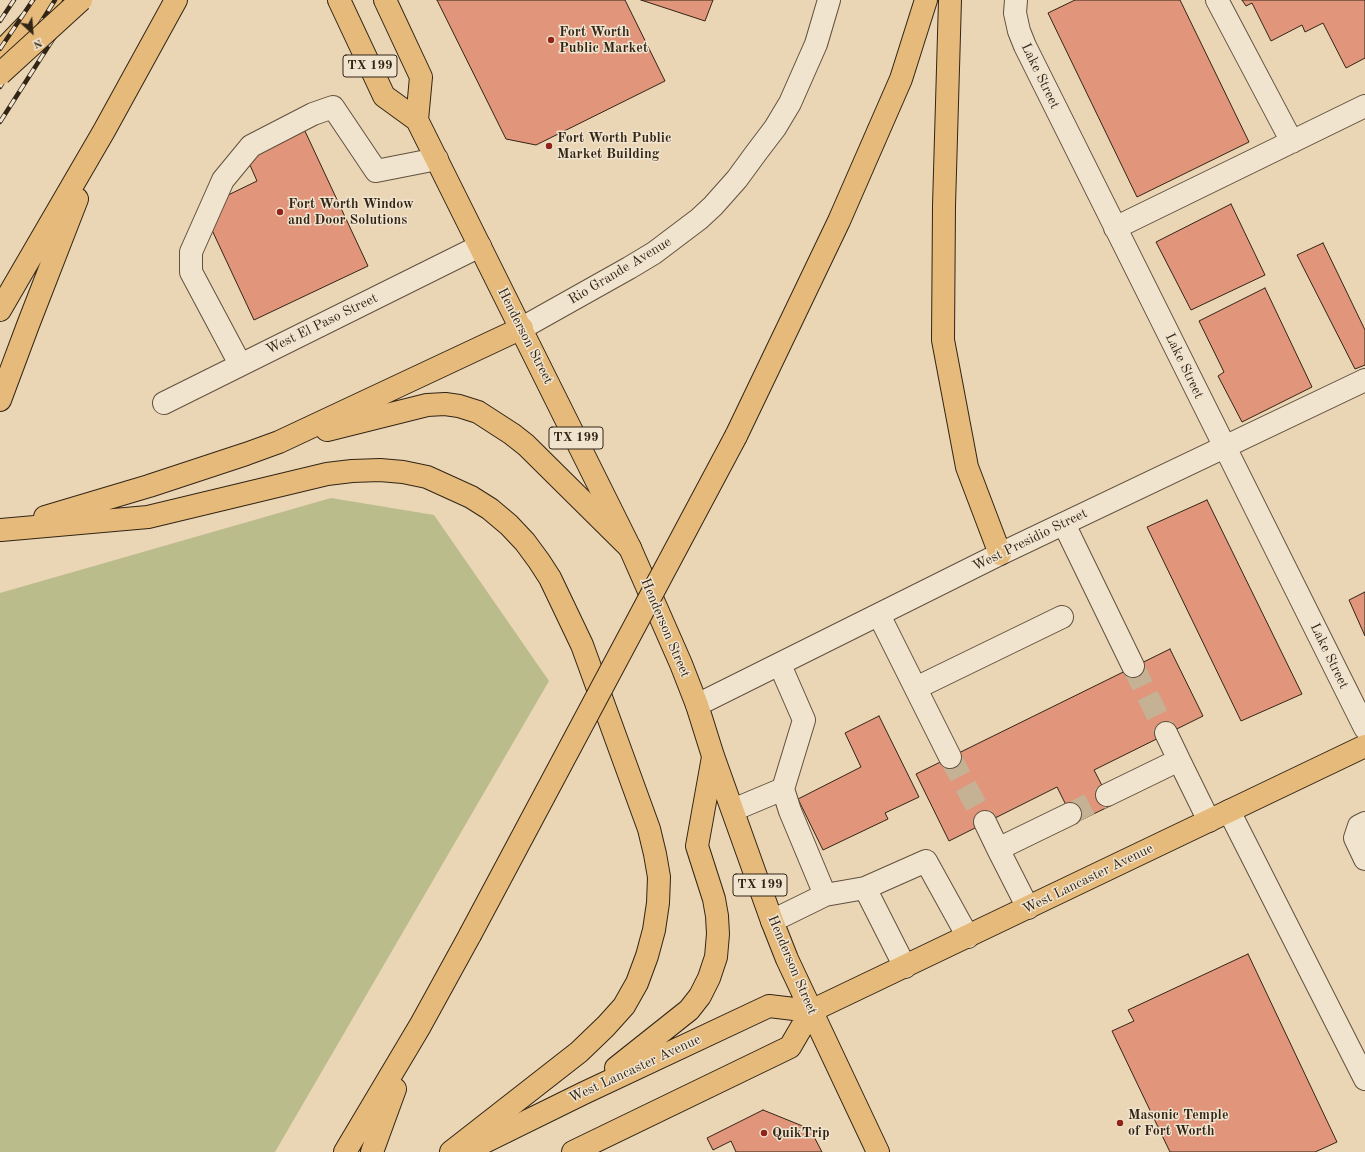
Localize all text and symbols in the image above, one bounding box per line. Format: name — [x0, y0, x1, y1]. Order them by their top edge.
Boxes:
north arrow — [12, 12, 52, 52]
place label: Fort Worth Public Market — [559, 24, 648, 56]
marker: Fort Worth Public Market — [546, 35, 556, 45]
text: N — [31, 36, 44, 50]
street label: Lake Street — [1017, 40, 1063, 112]
road number: TX 199 — [343, 55, 397, 77]
place label: Fort Worth Public Market Building — [557, 130, 672, 162]
marker: Fort Worth Public Market Building — [544, 141, 554, 151]
place label: Fort Worth Window and Door Solutions — [288, 196, 414, 228]
marker: Fort Worth Window and Door Solutions — [275, 207, 285, 217]
street label: Rio Grande Avenue — [565, 234, 675, 308]
street label: Henderson Street — [493, 285, 557, 387]
street label: West El Paso Street — [263, 290, 381, 358]
street label: Lake Street — [1161, 330, 1207, 402]
road number: TX 199 — [549, 427, 603, 449]
street label: West Presidio Street — [970, 505, 1090, 575]
street label: Henderson Street — [637, 576, 693, 680]
street label: Lake Street — [1306, 620, 1352, 692]
street label: West Lancaster Avenue — [1020, 840, 1156, 918]
road number: TX 199 — [733, 874, 787, 896]
street label: Henderson Street — [764, 913, 820, 1017]
street label: West Lancaster Avenue — [566, 1031, 704, 1107]
place label: Masonic Temple of Fort Worth — [1128, 1107, 1229, 1140]
marker: Masonic Temple of Fort Worth — [1115, 1118, 1125, 1128]
place label: QuikTrip — [772, 1125, 830, 1141]
marker: QuikTrip — [759, 1128, 769, 1138]

